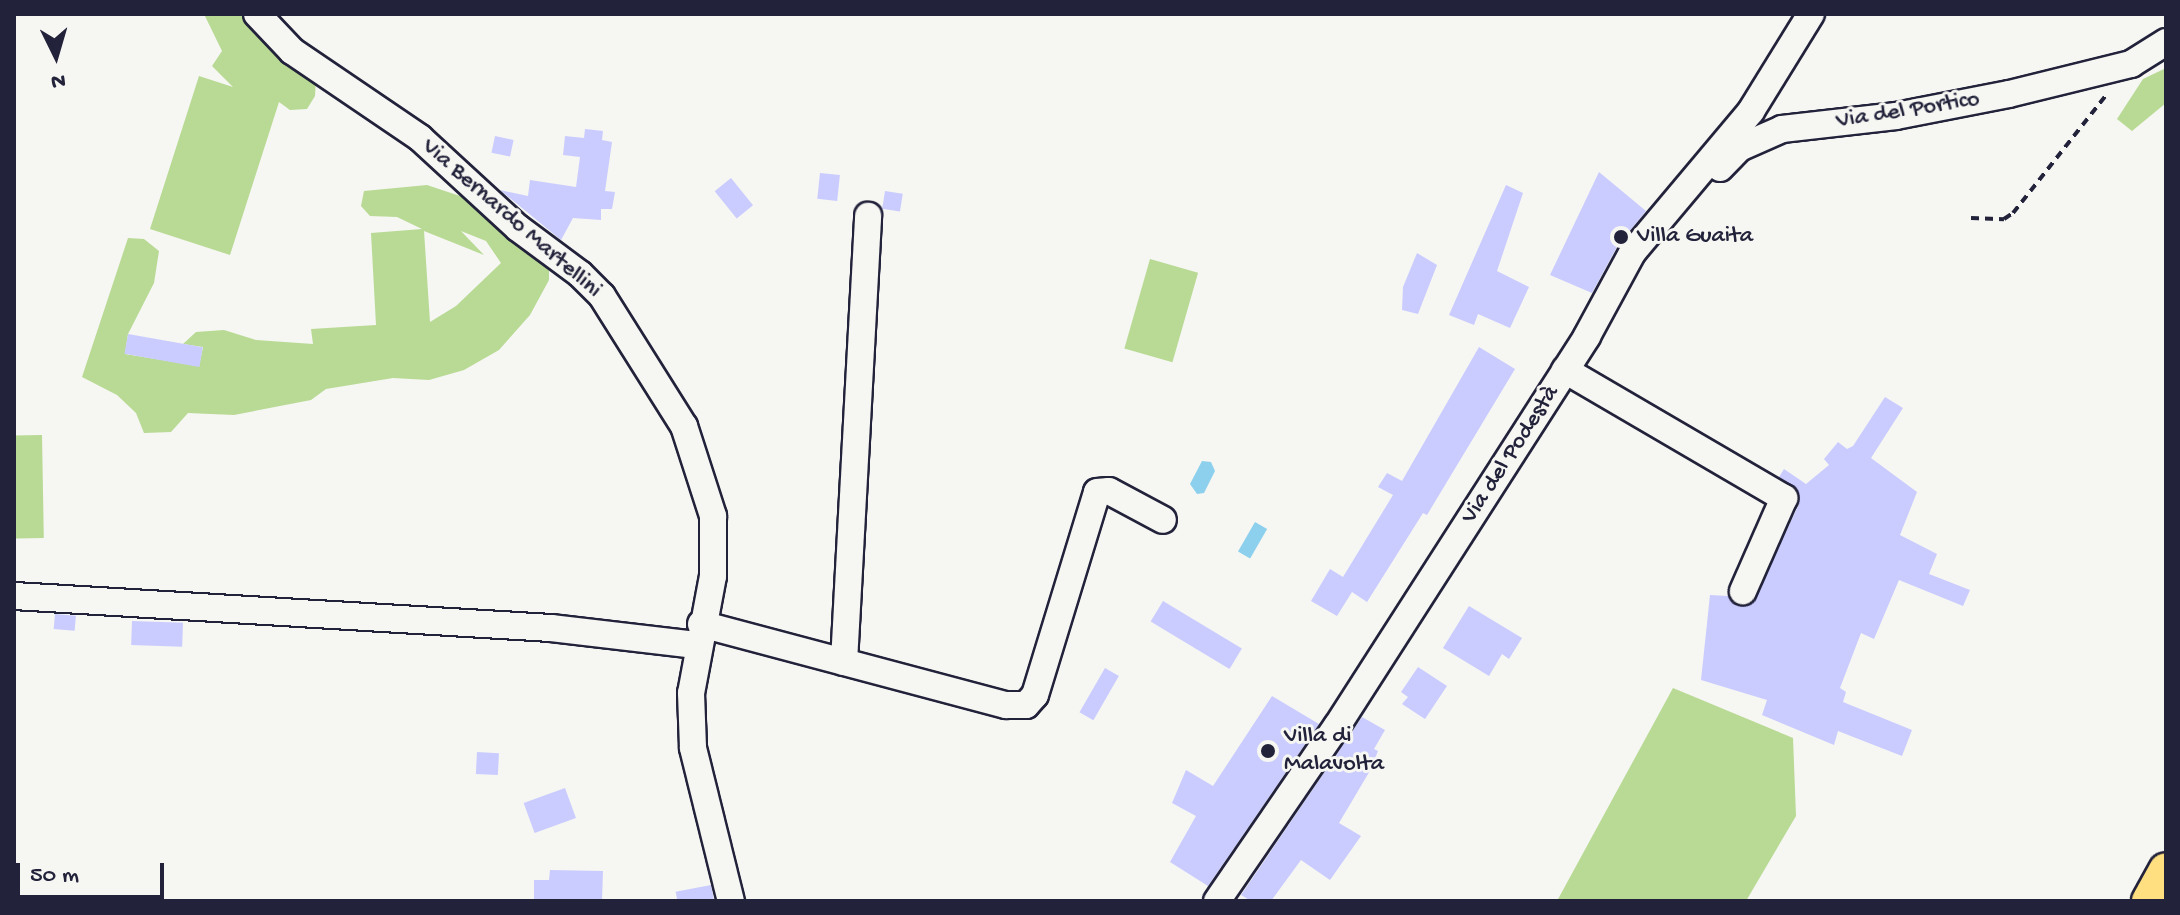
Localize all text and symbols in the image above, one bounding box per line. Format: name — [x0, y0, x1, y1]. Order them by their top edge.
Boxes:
north arrow — [16, 16, 96, 96]
text: N — [50, 66, 66, 93]
street label: Via del Portico — [1834, 85, 1982, 137]
street label: Via Bernardo Martellini — [415, 133, 607, 305]
place label: Villa Guaita — [1637, 223, 1753, 251]
marker: Villa Guaita — [1612, 228, 1630, 246]
street label: Via del Podestà — [1456, 380, 1566, 530]
place label: Villa di Malavolta — [1284, 723, 1384, 779]
marker: Villa di Malavolta — [1259, 742, 1277, 760]
scale bar — [20, 847, 168, 897]
text: 50 m — [30, 862, 79, 891]

